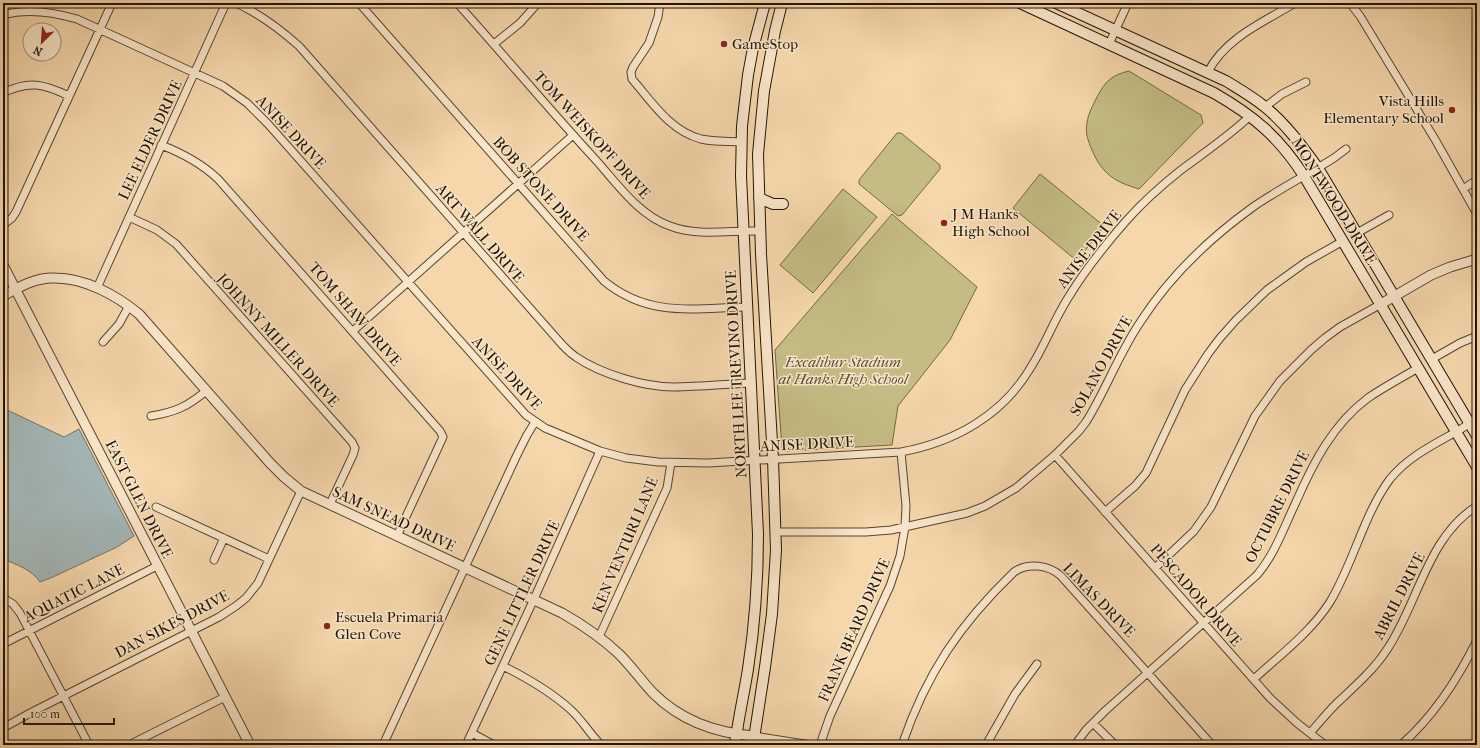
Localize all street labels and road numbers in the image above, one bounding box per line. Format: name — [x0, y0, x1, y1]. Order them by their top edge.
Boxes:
street label: TOM WEISKOPF DRIVE — [530, 68, 654, 202]
street label: LEE ELDER DRIVE — [114, 77, 186, 203]
street label: ANISE DRIVE — [252, 91, 330, 173]
street label: BOB STONE DRIVE — [489, 133, 593, 245]
street label: MONTWOOD DRIVE — [1288, 134, 1380, 268]
street label: ART WALL DRIVE — [431, 179, 528, 286]
street label: ANISE DRIVE — [1052, 206, 1125, 292]
street label: TOM SHAW DRIVE — [305, 258, 405, 370]
street label: JOHNNY MILLER DRIVE — [213, 269, 343, 410]
street label: NORTH LEE TREVINO DRIVE — [722, 270, 750, 478]
street label: SOLANO DRIVE — [1066, 313, 1136, 419]
street label: ANISE DRIVE — [468, 332, 546, 414]
street label: ANISE DRIVE — [759, 433, 854, 456]
street label: EAST GLEN DRIVE — [101, 437, 177, 561]
street label: OCTUBRE DRIVE — [1241, 448, 1313, 566]
street label: KEN VENTURI LANE — [588, 474, 662, 616]
street label: SAM SNEAD DRIVE — [329, 483, 459, 555]
street label: GENE LITTLER DRIVE — [480, 518, 564, 668]
street label: PESCADOR DRIVE — [1147, 540, 1245, 650]
street label: ABRIL DRIVE — [1369, 549, 1429, 643]
street label: FRANK BEARD DRIVE — [814, 555, 894, 705]
street label: LIMAS DRIVE — [1059, 559, 1139, 641]
street label: AQUATIC LANE — [20, 560, 127, 627]
street label: DAN SIKES DRIVE — [112, 586, 232, 662]

